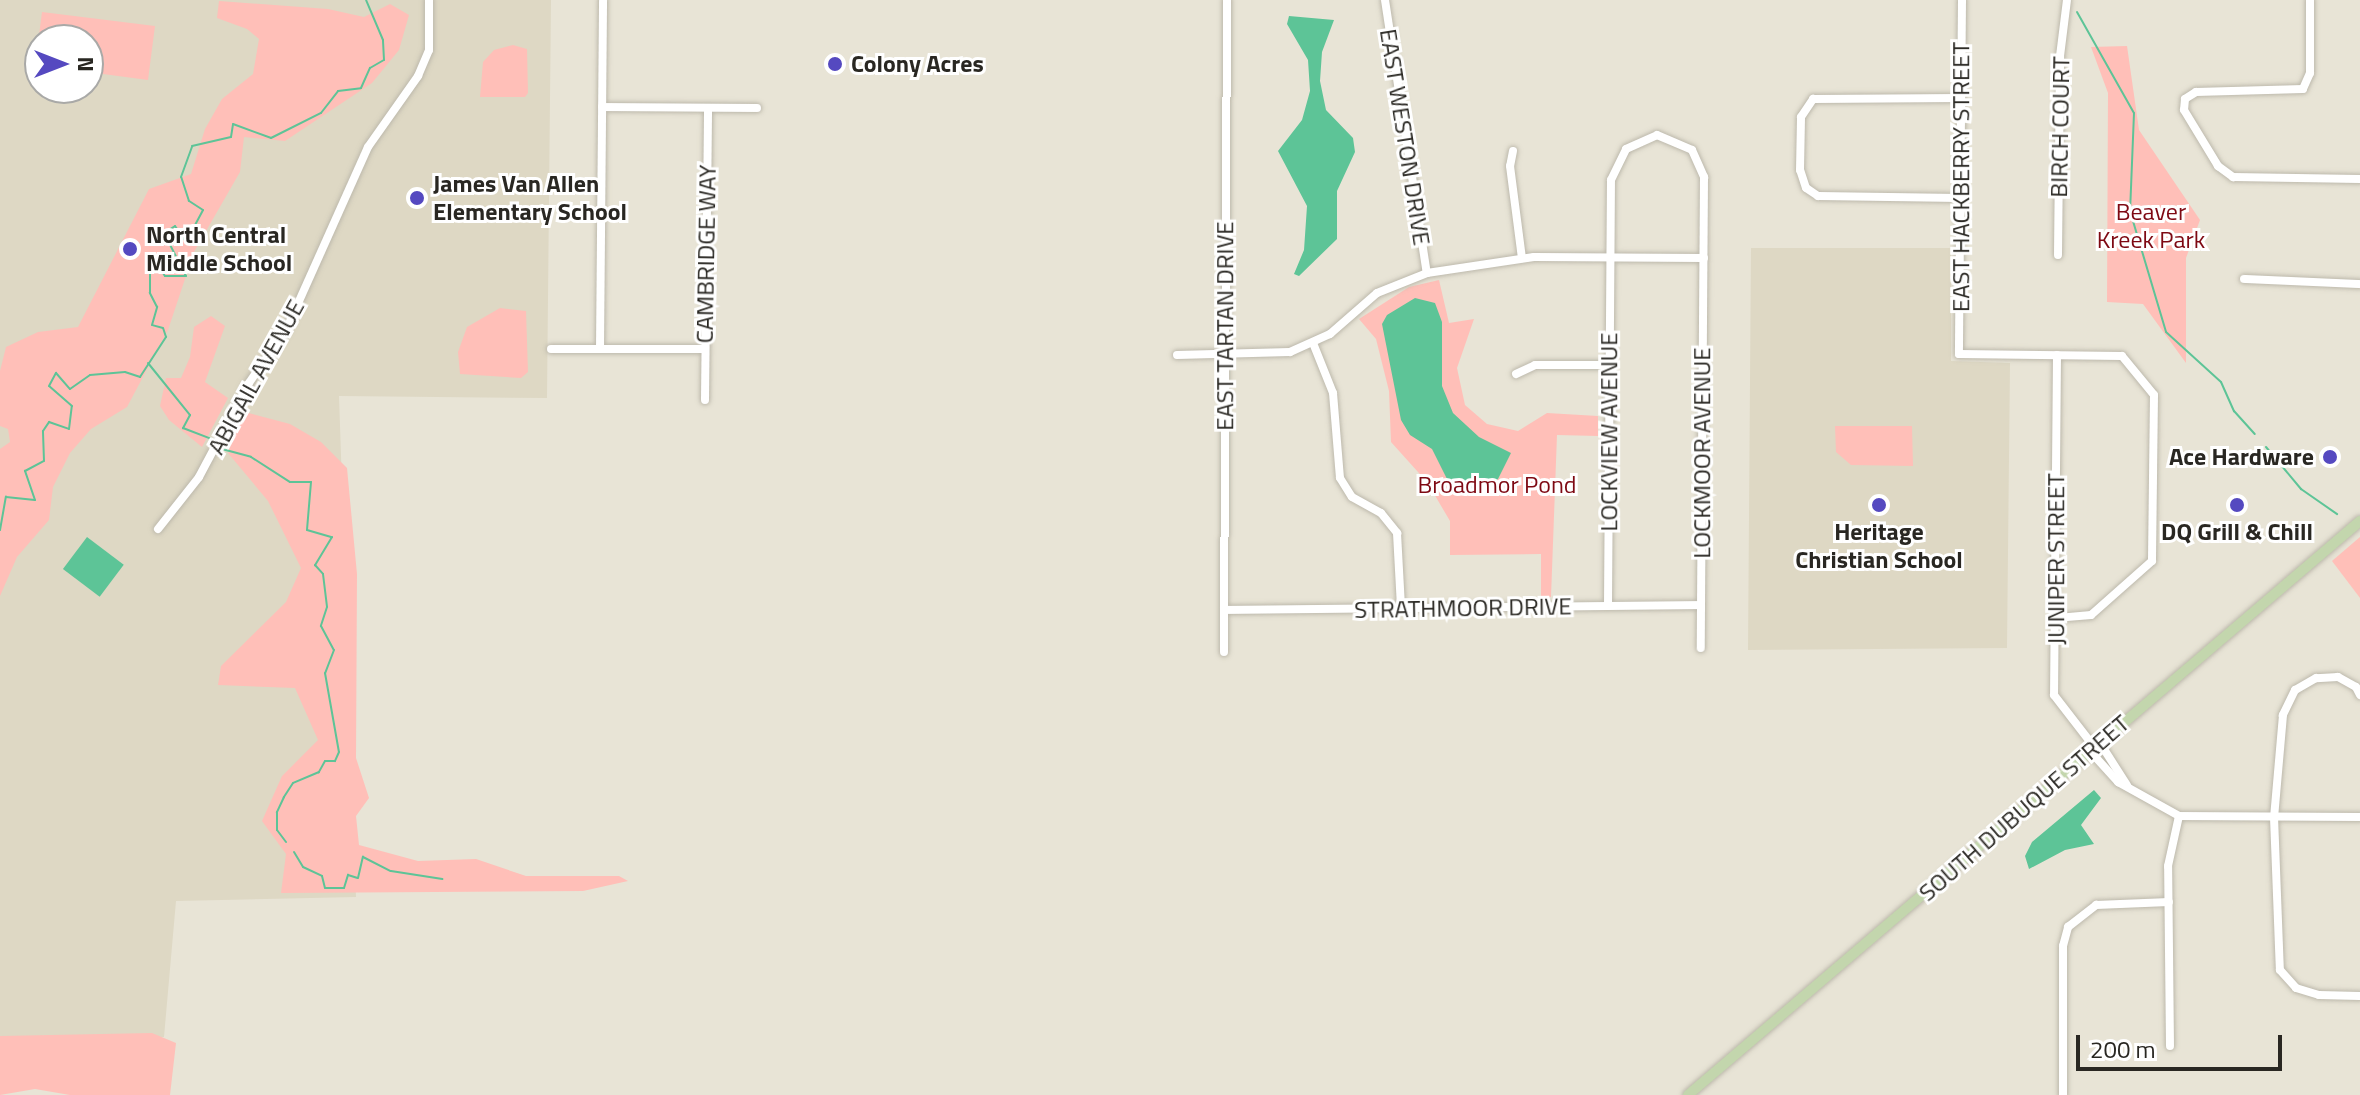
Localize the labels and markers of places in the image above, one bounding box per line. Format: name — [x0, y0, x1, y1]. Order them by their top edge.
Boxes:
place label: Colony Acres — [851, 50, 984, 78]
marker: Colony Acres — [826, 55, 844, 73]
place label: James Van Allen Elementary School — [433, 170, 627, 226]
marker: James Van Allen Elementary School — [408, 189, 426, 207]
place label: North Central Middle School — [146, 221, 292, 277]
marker: North Central Middle School — [121, 240, 139, 258]
place label: Ace Hardware — [2169, 443, 2314, 471]
marker: Ace Hardware — [2321, 448, 2339, 466]
marker: Heritage Christian School — [1870, 496, 1888, 514]
marker: DQ Grill & Chill — [2228, 496, 2246, 514]
place label: Heritage Christian School — [1795, 518, 1963, 574]
place label: DQ Grill & Chill — [2161, 518, 2313, 546]

